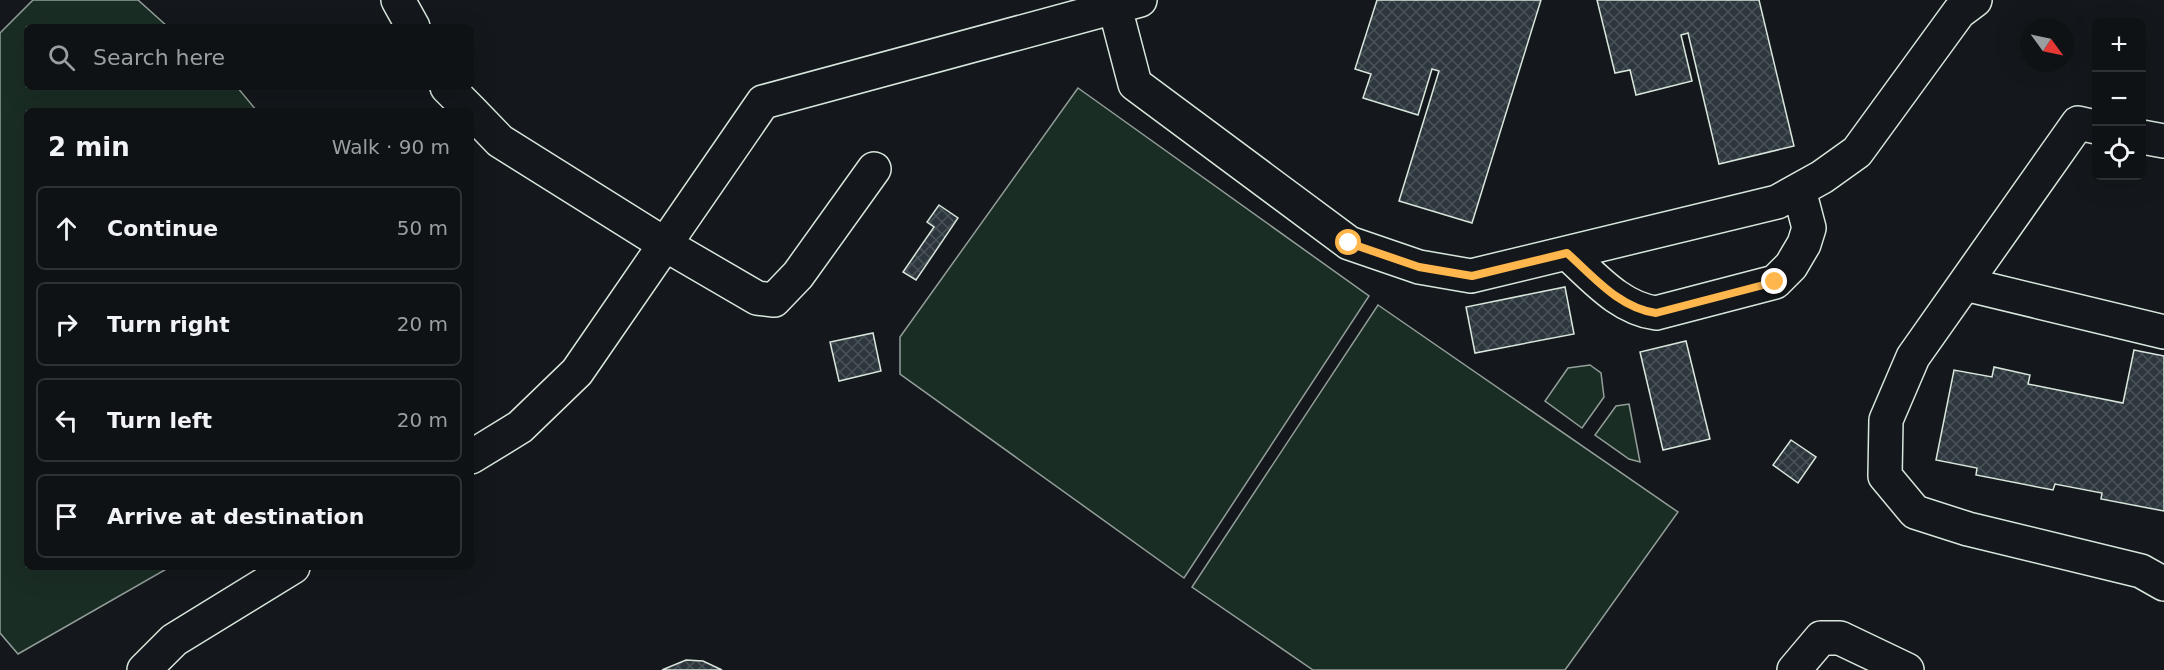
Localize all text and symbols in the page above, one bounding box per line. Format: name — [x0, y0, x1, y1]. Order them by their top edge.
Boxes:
north arrow — [2020, 18, 2074, 72]
map controls — [2092, 18, 2146, 180]
button: + — [2092, 18, 2146, 72]
search box — [24, 24, 474, 90]
icon: search — [45, 41, 78, 74]
text: Search here — [93, 45, 225, 70]
button: − — [2092, 72, 2146, 126]
button: locate — [2092, 126, 2146, 180]
text: 2 min — [48, 132, 130, 162]
text: Walk · 90 m — [332, 135, 450, 159]
icon: ahead — [50, 212, 83, 245]
text: Continue — [107, 216, 218, 241]
text: 50 m — [397, 216, 448, 240]
route start — [1335, 229, 1361, 255]
route end — [1761, 268, 1787, 294]
icon: right — [50, 308, 83, 341]
text: Turn right — [107, 312, 230, 337]
text: 20 m — [397, 312, 448, 336]
icon: left — [50, 404, 83, 437]
text: Turn left — [107, 408, 212, 433]
text: 20 m — [397, 408, 448, 432]
icon: arrive — [50, 500, 83, 533]
text: Arrive at destination — [107, 504, 364, 529]

